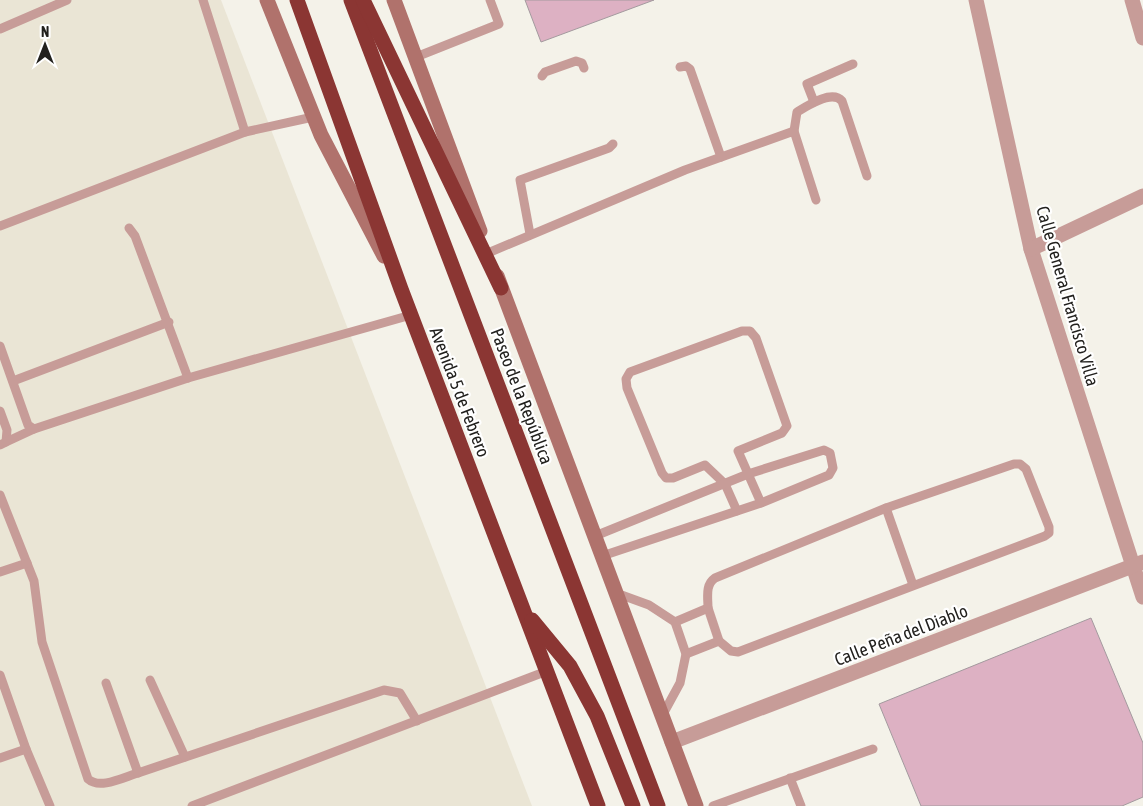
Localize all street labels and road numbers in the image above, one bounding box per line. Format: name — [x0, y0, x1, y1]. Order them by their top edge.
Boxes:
street label: Calle General Francisco Villa — [1032, 204, 1104, 388]
street label: Avenida 5 de Febrero — [426, 324, 494, 460]
street label: Paseo de la República — [486, 325, 558, 467]
street label: Calle Peña del Diablo — [831, 600, 971, 670]

